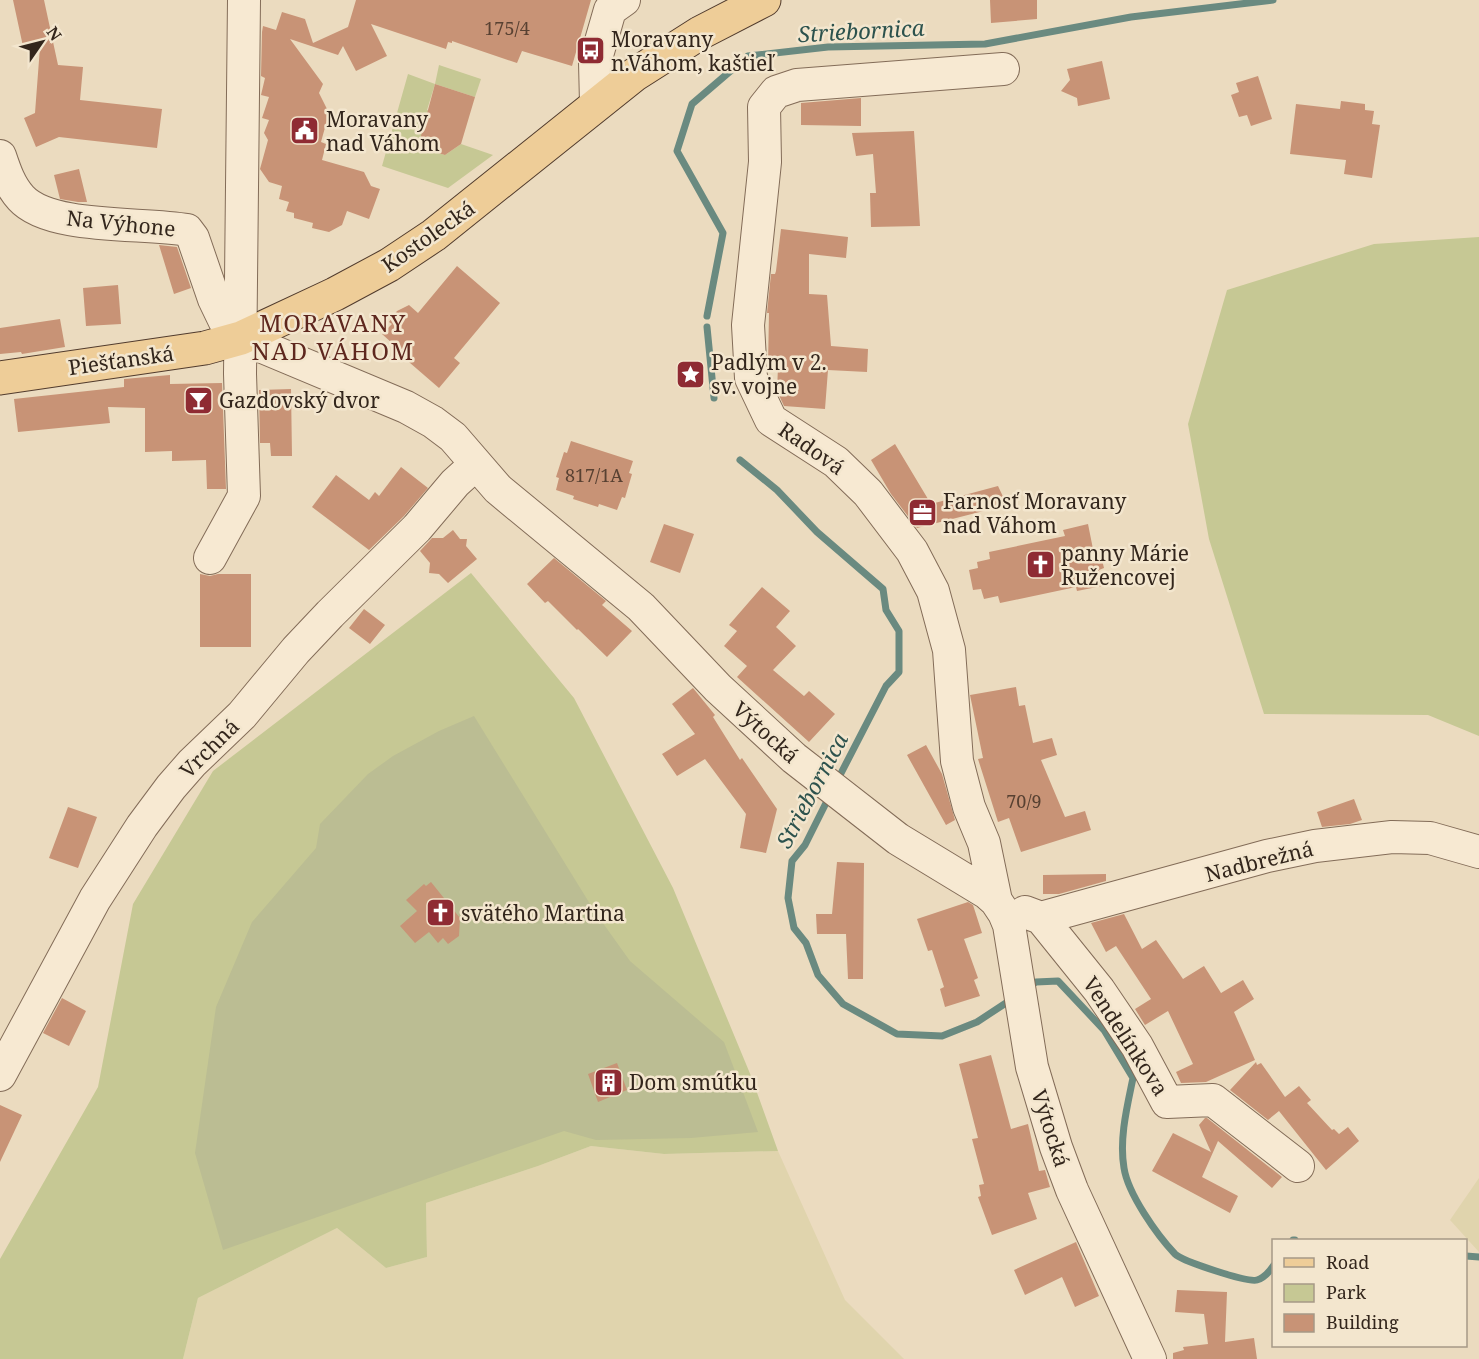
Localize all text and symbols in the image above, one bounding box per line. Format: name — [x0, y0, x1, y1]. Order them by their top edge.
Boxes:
north arrow — [12, 12, 72, 72]
water label: Striebornica — [797, 12, 925, 48]
house number: 175/4 — [484, 16, 530, 40]
text: N — [42, 22, 67, 45]
place label: Moravany n.Váhom, kaštieľ — [611, 25, 775, 77]
bus stop icon: Moravany n.Váhom, kaštieľ — [574, 35, 606, 67]
place label: Moravany nad Váhom — [326, 105, 440, 157]
public building icon: Moravany nad Váhom — [289, 115, 321, 147]
street label: Kostolecká — [376, 194, 480, 278]
street label: Na Výhone — [65, 203, 177, 243]
district label: MORAVANY NAD VÁHOM — [252, 306, 414, 367]
street label: Piešťanská — [66, 339, 176, 381]
place label: Padlým v 2. sv. vojne — [711, 348, 827, 400]
place icon: Padlým v 2. sv. vojne — [674, 358, 706, 390]
bar icon: Gazdovský dvor — [182, 384, 214, 416]
place label: Gazdovský dvor — [219, 386, 380, 414]
street label: Radová — [773, 415, 851, 481]
house number: 817/1A — [565, 463, 623, 487]
place label: Farnosť Moravany nad Váhom — [943, 487, 1126, 539]
office icon: Farnosť Moravany nad Váhom — [906, 497, 938, 529]
place label: panny Márie Ružencovej — [1061, 539, 1189, 591]
church icon: panny Márie Ružencovej — [1024, 549, 1056, 581]
street label: Výtocká — [727, 695, 805, 769]
street label: Vrchná — [173, 712, 245, 784]
water label: Striebornica — [768, 727, 854, 853]
house number: 70/9 — [1006, 789, 1042, 813]
street label: Nadbrežná — [1202, 834, 1316, 888]
church icon: svätého Martina — [424, 897, 456, 929]
place label: svätého Martina — [461, 899, 625, 927]
street label: Vendelínkova — [1077, 971, 1175, 1101]
building icon: Dom smútku — [592, 1066, 624, 1098]
place label: Dom smútku — [629, 1068, 757, 1096]
street label: Výtocká — [1025, 1086, 1077, 1170]
legend — [1272, 1239, 1467, 1347]
text: Road — [1326, 1250, 1369, 1274]
text: Park — [1326, 1280, 1366, 1304]
text: Building — [1326, 1310, 1399, 1334]

